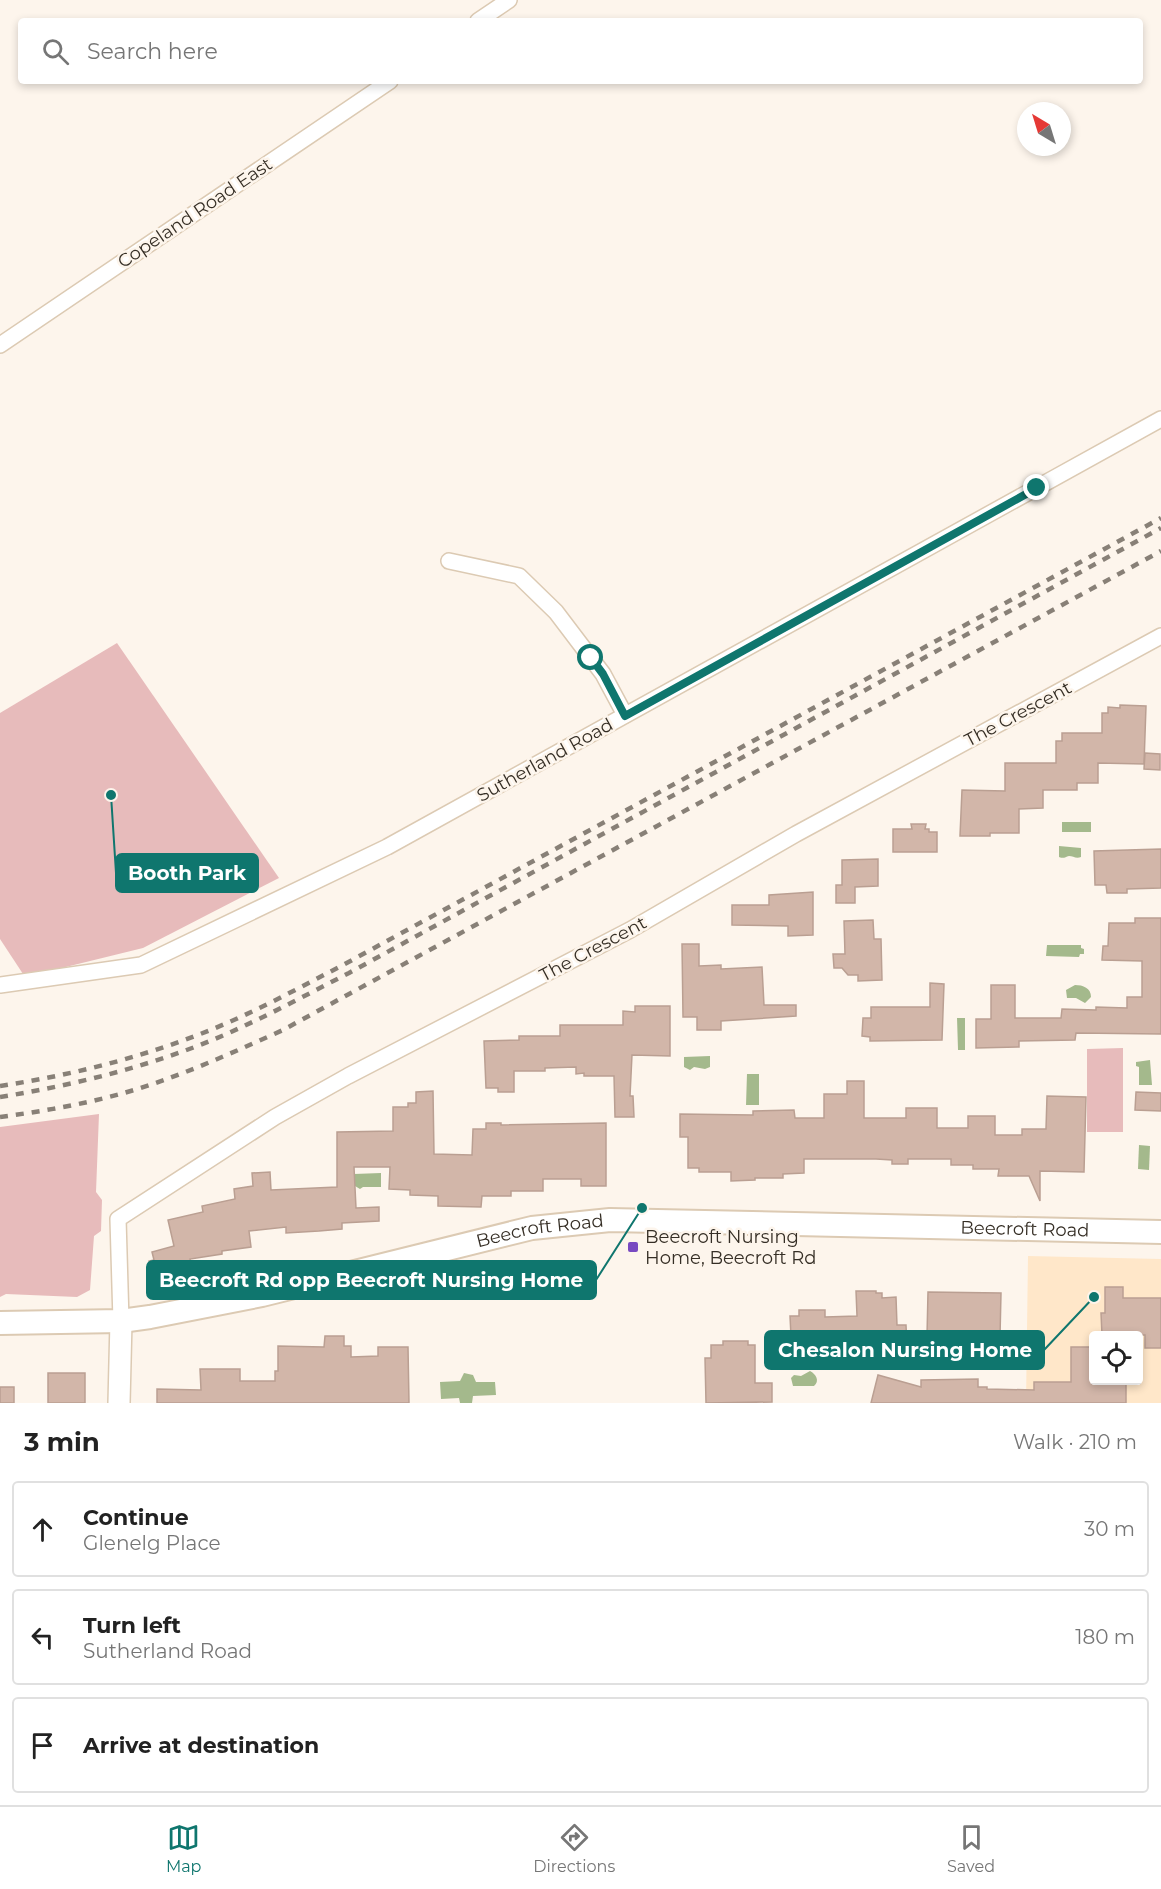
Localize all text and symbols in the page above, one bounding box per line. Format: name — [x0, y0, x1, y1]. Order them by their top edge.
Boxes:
search box — [18, 18, 1143, 84]
icon: search — [39, 35, 72, 68]
text: Search here — [87, 38, 218, 65]
north arrow — [1017, 102, 1071, 156]
street label: Copeland Road East — [114, 153, 276, 273]
route end — [1023, 474, 1049, 500]
route start — [577, 644, 603, 670]
street label: The Crescent — [961, 677, 1075, 751]
street label: Sutherland Road — [473, 713, 617, 807]
callout: Booth Park — [116, 854, 258, 892]
text: Booth Park — [128, 861, 247, 885]
street label: The Crescent — [536, 912, 650, 986]
street label: Beecroft Road — [474, 1210, 605, 1252]
street label: Beecroft Road — [960, 1217, 1090, 1241]
place label: Beecroft Nursing Home, Beecroft Rd — [645, 1226, 817, 1269]
marker: Beecroft Nursing Home, Beecroft Rd — [626, 1240, 640, 1254]
callout: Beecroft Rd opp Beecroft Nursing Home — [147, 1261, 596, 1299]
text: Beecroft Rd opp Beecroft Nursing Home — [159, 1268, 583, 1292]
callout: Chesalon Nursing Home — [765, 1331, 1044, 1369]
map controls — [1089, 1331, 1143, 1385]
button: locate — [1089, 1331, 1143, 1385]
text: Chesalon Nursing Home — [778, 1338, 1032, 1362]
text: 3 min — [24, 1426, 100, 1458]
text: Walk · 210 m — [1013, 1430, 1137, 1454]
text: Continue — [83, 1504, 189, 1531]
icon: ahead — [26, 1513, 59, 1546]
text: 30 m — [1084, 1517, 1135, 1541]
text: Glenelg Place — [83, 1531, 221, 1555]
text: Turn left — [83, 1612, 181, 1639]
icon: left — [26, 1621, 59, 1654]
text: 180 m — [1075, 1625, 1135, 1649]
text: Sutherland Road — [83, 1639, 252, 1663]
icon: arrive — [26, 1729, 59, 1762]
text: Arrive at destination — [83, 1732, 319, 1759]
tab: Map — [166, 1821, 201, 1876]
tab: Directions — [533, 1821, 615, 1876]
tab: Saved — [947, 1821, 995, 1876]

